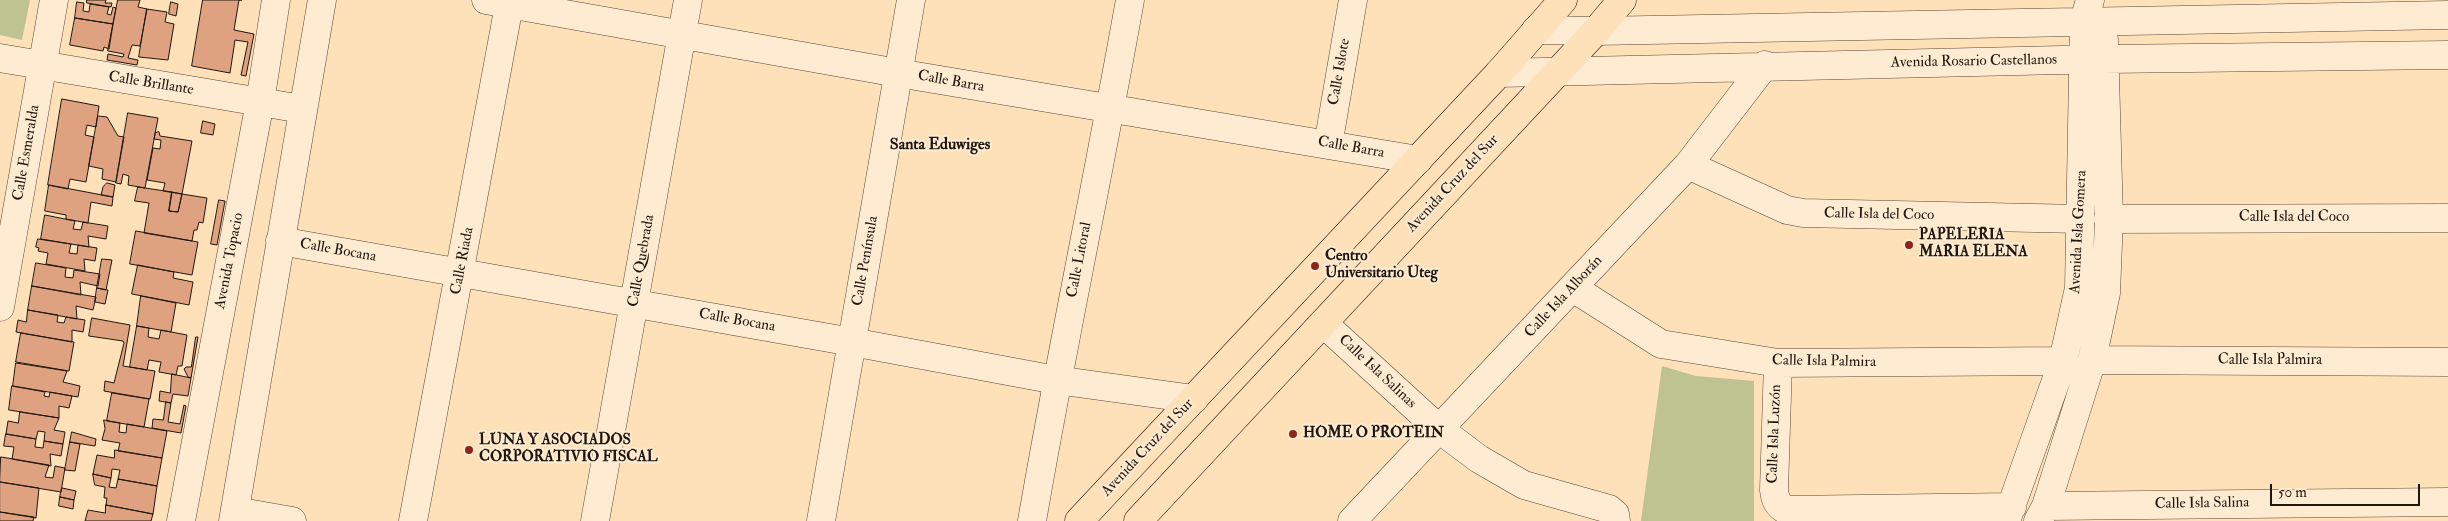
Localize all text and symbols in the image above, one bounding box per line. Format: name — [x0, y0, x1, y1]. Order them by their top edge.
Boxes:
street label: Calle Islote — [1325, 37, 1355, 107]
street label: Avenida Rosario Castellanos — [1891, 52, 2057, 72]
street label: Calle Barra — [916, 67, 986, 97]
street label: Calle Brillante — [107, 68, 195, 100]
street label: Calle Esmeralda — [10, 104, 44, 202]
street label: Avenida Cruz del Sur — [1403, 131, 1503, 237]
street label: Calle Barra — [1316, 133, 1386, 163]
district label: Santa Eduwiges — [890, 136, 990, 156]
street label: Avenida Isla Gomera — [2067, 170, 2091, 294]
street label: Calle Isla del Coco — [1824, 205, 1934, 225]
street label: Calle Isla del Coco — [2239, 209, 2349, 227]
street label: Avenida Topacio — [212, 211, 248, 311]
street label: Calle Quebrada — [625, 213, 659, 309]
street label: Calle Península — [849, 215, 883, 307]
street label: Calle Litoral — [1064, 221, 1096, 299]
street label: Calle Riada — [448, 226, 478, 296]
place label: PAPELERIA MARIA ELENA — [1919, 227, 2028, 262]
street label: Calle Bocana — [298, 235, 378, 267]
marker: PAPELERIA MARIA ELENA — [1903, 239, 1915, 251]
place label: Centro Universitario Uteg — [1325, 248, 1438, 283]
street label: Calle Isla Alborán — [1521, 252, 1607, 342]
marker: Centro Universitario Uteg — [1309, 260, 1321, 272]
street label: Calle Bocana — [697, 305, 777, 337]
street label: Calle Isla Salinas — [1334, 331, 1420, 413]
street label: Calle Isla Palmira — [1772, 352, 1876, 372]
street label: Calle Isla Palmira — [2218, 352, 2322, 370]
street label: Calle Isla Luzón — [1764, 384, 1786, 484]
street label: Avenida Cruz del Sur — [1098, 395, 1198, 501]
place label: HOME O PROTEIN — [1303, 425, 1444, 443]
marker: HOME O PROTEIN — [1287, 428, 1299, 440]
place label: LUNA Y ASOCIADOS CORPORATIVIO FISCAL — [479, 432, 658, 467]
marker: LUNA Y ASOCIADOS CORPORATIVIO FISCAL — [463, 444, 475, 456]
scale bar — [2273, 474, 2423, 506]
text: 50 m — [2278, 483, 2307, 502]
street label: Calle Isla Salina — [2154, 494, 2250, 514]

